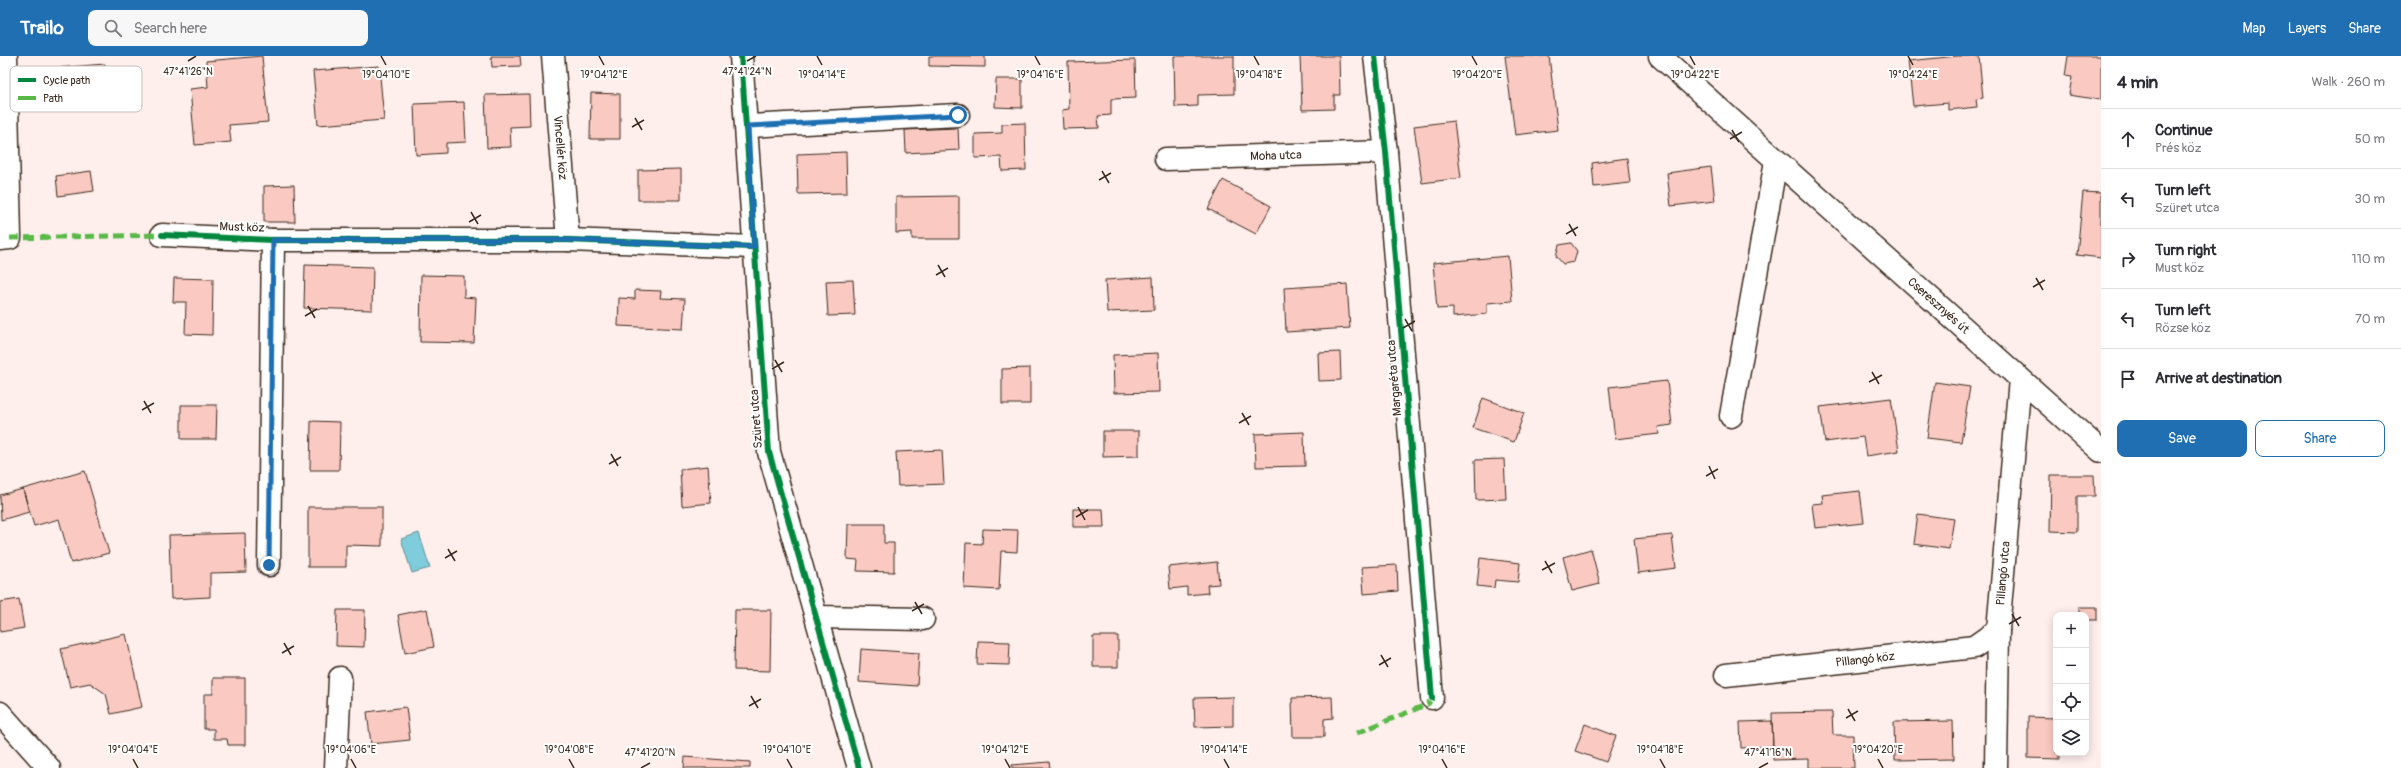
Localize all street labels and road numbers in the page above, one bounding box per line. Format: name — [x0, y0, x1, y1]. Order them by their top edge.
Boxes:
street label: Vincellér köz — [550, 115, 570, 181]
street label: Moha utca — [1250, 148, 1302, 164]
street label: Must köz — [219, 219, 265, 236]
street label: Cseresznyés út — [1904, 274, 1972, 337]
street label: Margaréta utca — [1384, 339, 1405, 417]
street label: Szüret utca — [747, 388, 766, 449]
street label: Pillangó utca — [1993, 540, 2014, 606]
street label: Pillangó köz — [1835, 649, 1896, 671]

